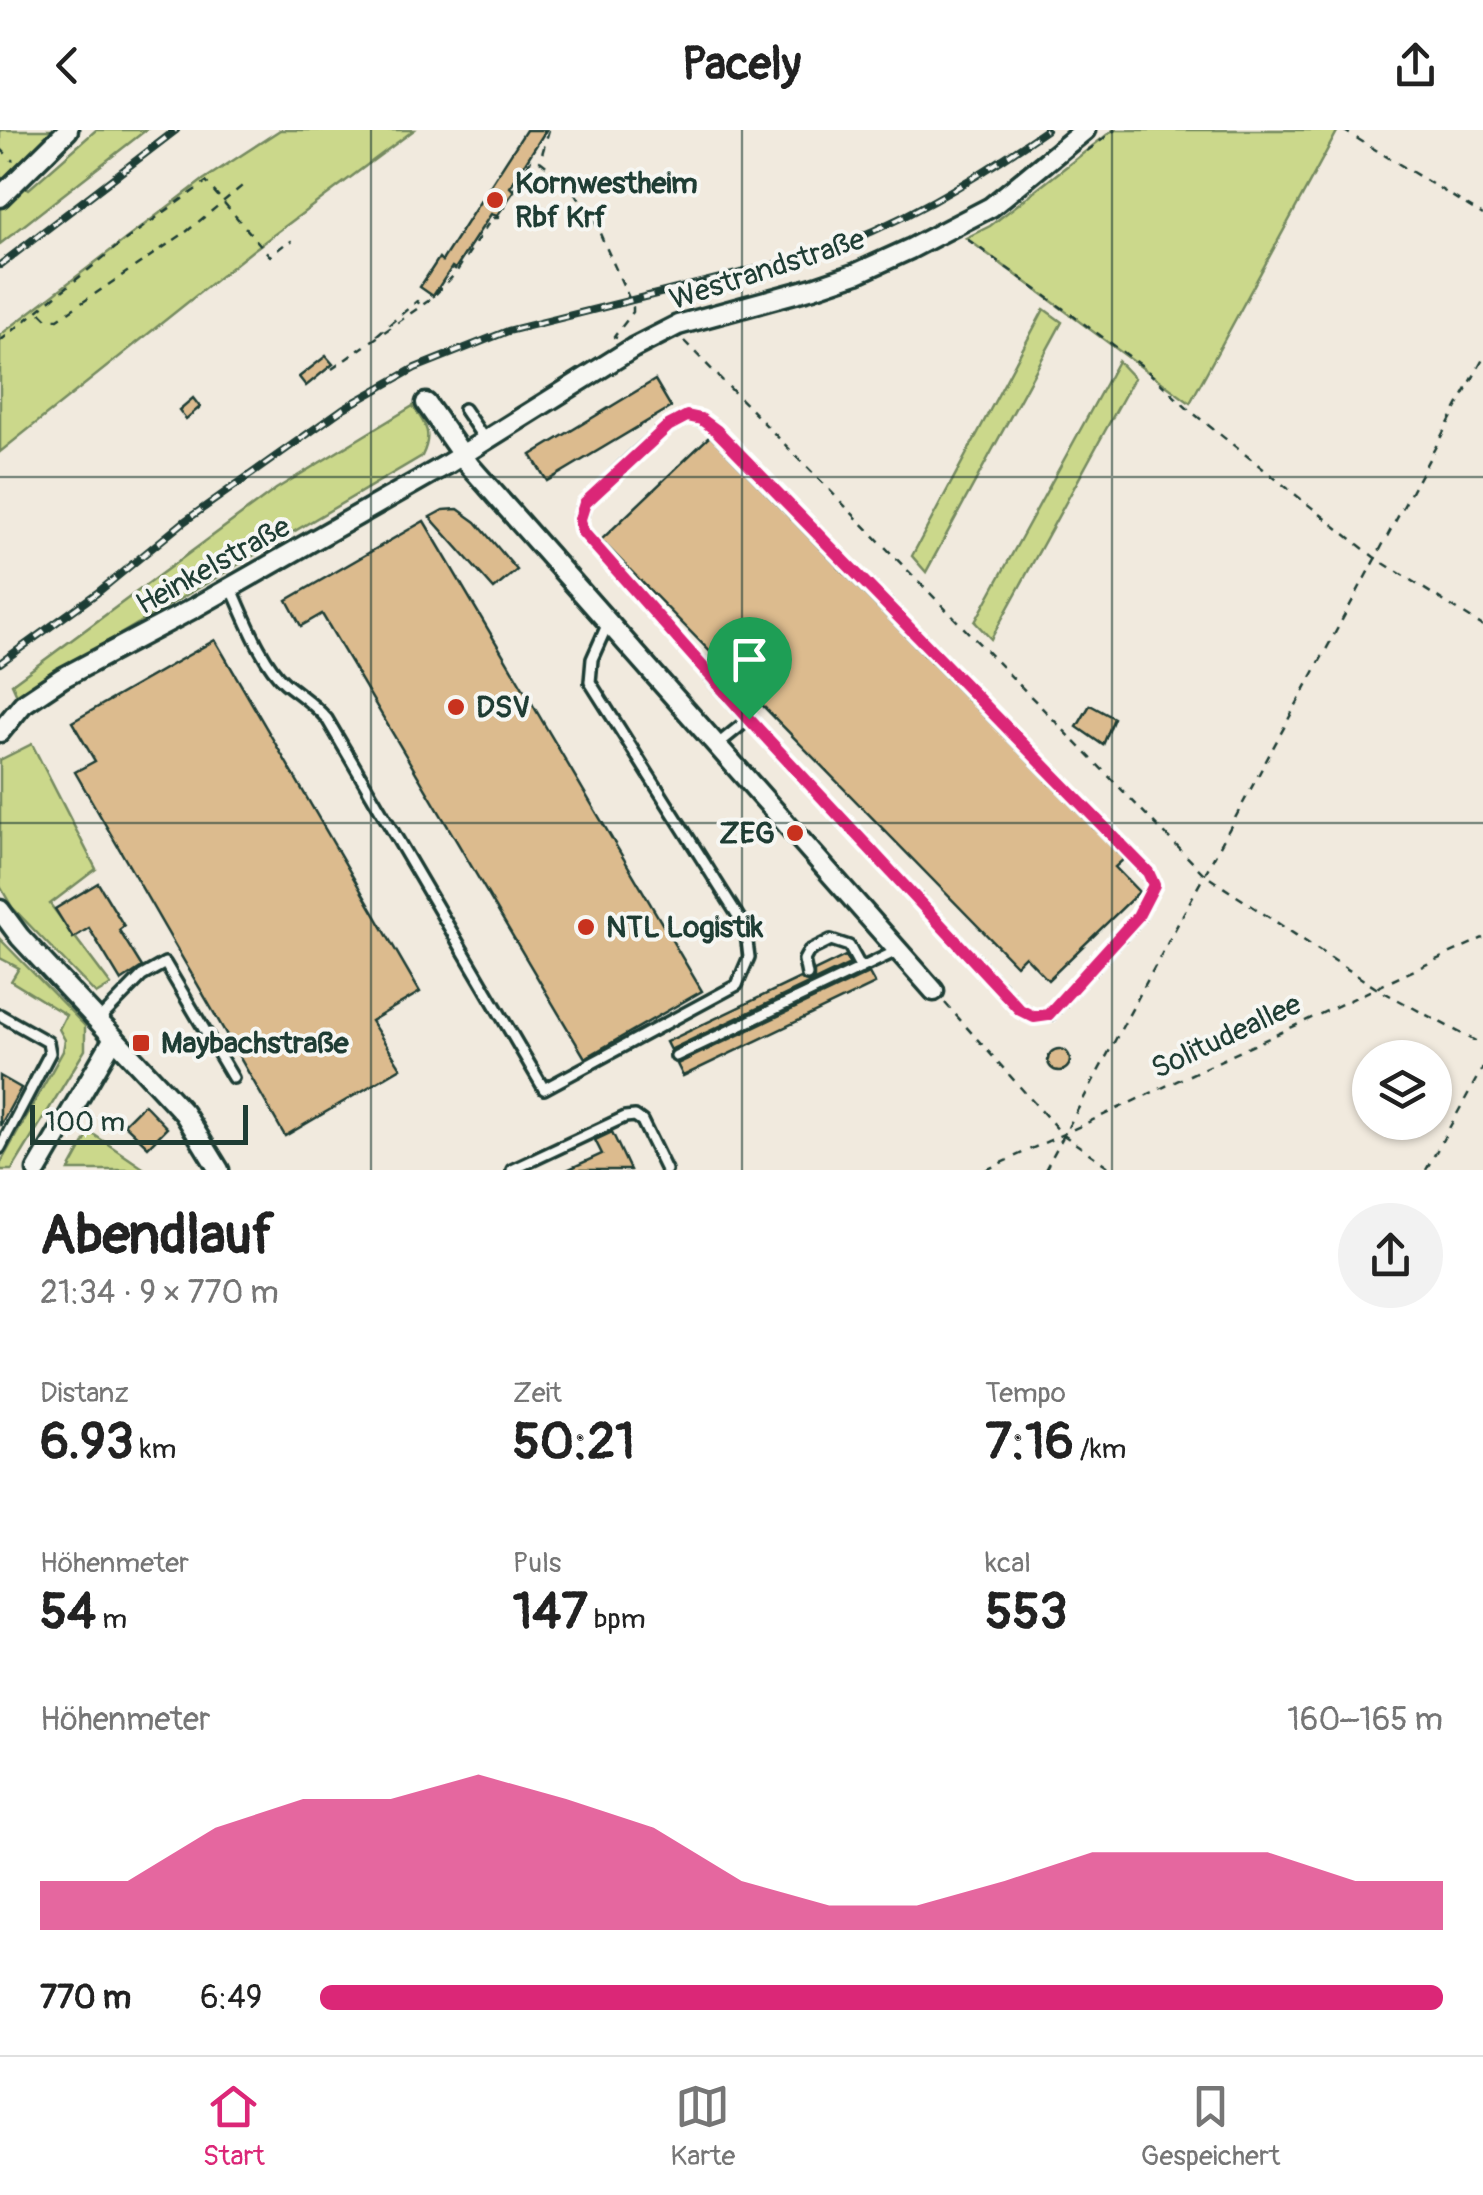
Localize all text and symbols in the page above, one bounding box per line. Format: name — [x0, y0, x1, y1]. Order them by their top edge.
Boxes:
text: Pacely — [682, 37, 801, 93]
icon: back — [40, 38, 95, 93]
icon: share — [1388, 38, 1443, 93]
place label: Kornwestheim Rbf Krf — [515, 165, 698, 236]
marker: Kornwestheim Rbf Krf — [484, 189, 506, 211]
street label: Westrandstraße — [665, 221, 869, 318]
street label: Heinkelstraße — [130, 508, 297, 623]
pin — [707, 617, 792, 720]
icon: arrive — [722, 632, 777, 687]
place label: DSV — [476, 689, 530, 726]
marker: DSV — [445, 696, 467, 718]
place label: ZEG — [719, 815, 775, 852]
marker: ZEG — [784, 822, 806, 844]
place label: NTL Logistik — [606, 909, 764, 946]
marker: NTL Logistik — [575, 916, 597, 938]
street label: Solitudeallee — [1145, 986, 1307, 1087]
place label: Maybachstraße — [161, 1025, 350, 1062]
marker: Maybachstraße — [130, 1032, 152, 1054]
map controls — [1352, 1040, 1452, 1140]
button: layers — [1352, 1040, 1452, 1140]
scale bar — [30, 1100, 248, 1144]
text: 100 m — [45, 1105, 125, 1140]
text: Abendlauf — [40, 1201, 274, 1270]
button: share — [1338, 1203, 1443, 1308]
text: 21:34 · 9 × 770 m — [40, 1273, 279, 1313]
text: Distanz — [40, 1376, 129, 1411]
text: Zeit — [513, 1376, 562, 1411]
text: Tempo — [985, 1376, 1066, 1411]
text: 6.93 — [40, 1411, 134, 1474]
text: 50:21 — [513, 1411, 635, 1474]
text: 7:16 — [985, 1411, 1074, 1474]
text: km — [134, 1432, 176, 1467]
text: /km — [1074, 1432, 1126, 1467]
text: Höhenmeter — [40, 1546, 189, 1581]
text: Puls — [513, 1546, 561, 1581]
text: kcal — [985, 1546, 1031, 1581]
text: 54 — [40, 1581, 96, 1644]
text: 147 — [513, 1581, 588, 1644]
text: 553 — [985, 1581, 1067, 1644]
text: m — [96, 1602, 127, 1637]
text: bpm — [588, 1602, 646, 1637]
text: Höhenmeter — [40, 1700, 210, 1740]
text: 160–165 m — [1287, 1700, 1443, 1740]
text: 770 m — [40, 1978, 131, 2018]
text: 6:49 — [200, 1978, 262, 2018]
tab: Start — [203, 2079, 265, 2174]
tab: Karte — [670, 2079, 735, 2174]
tab: Gespeichert — [1141, 2079, 1280, 2174]

